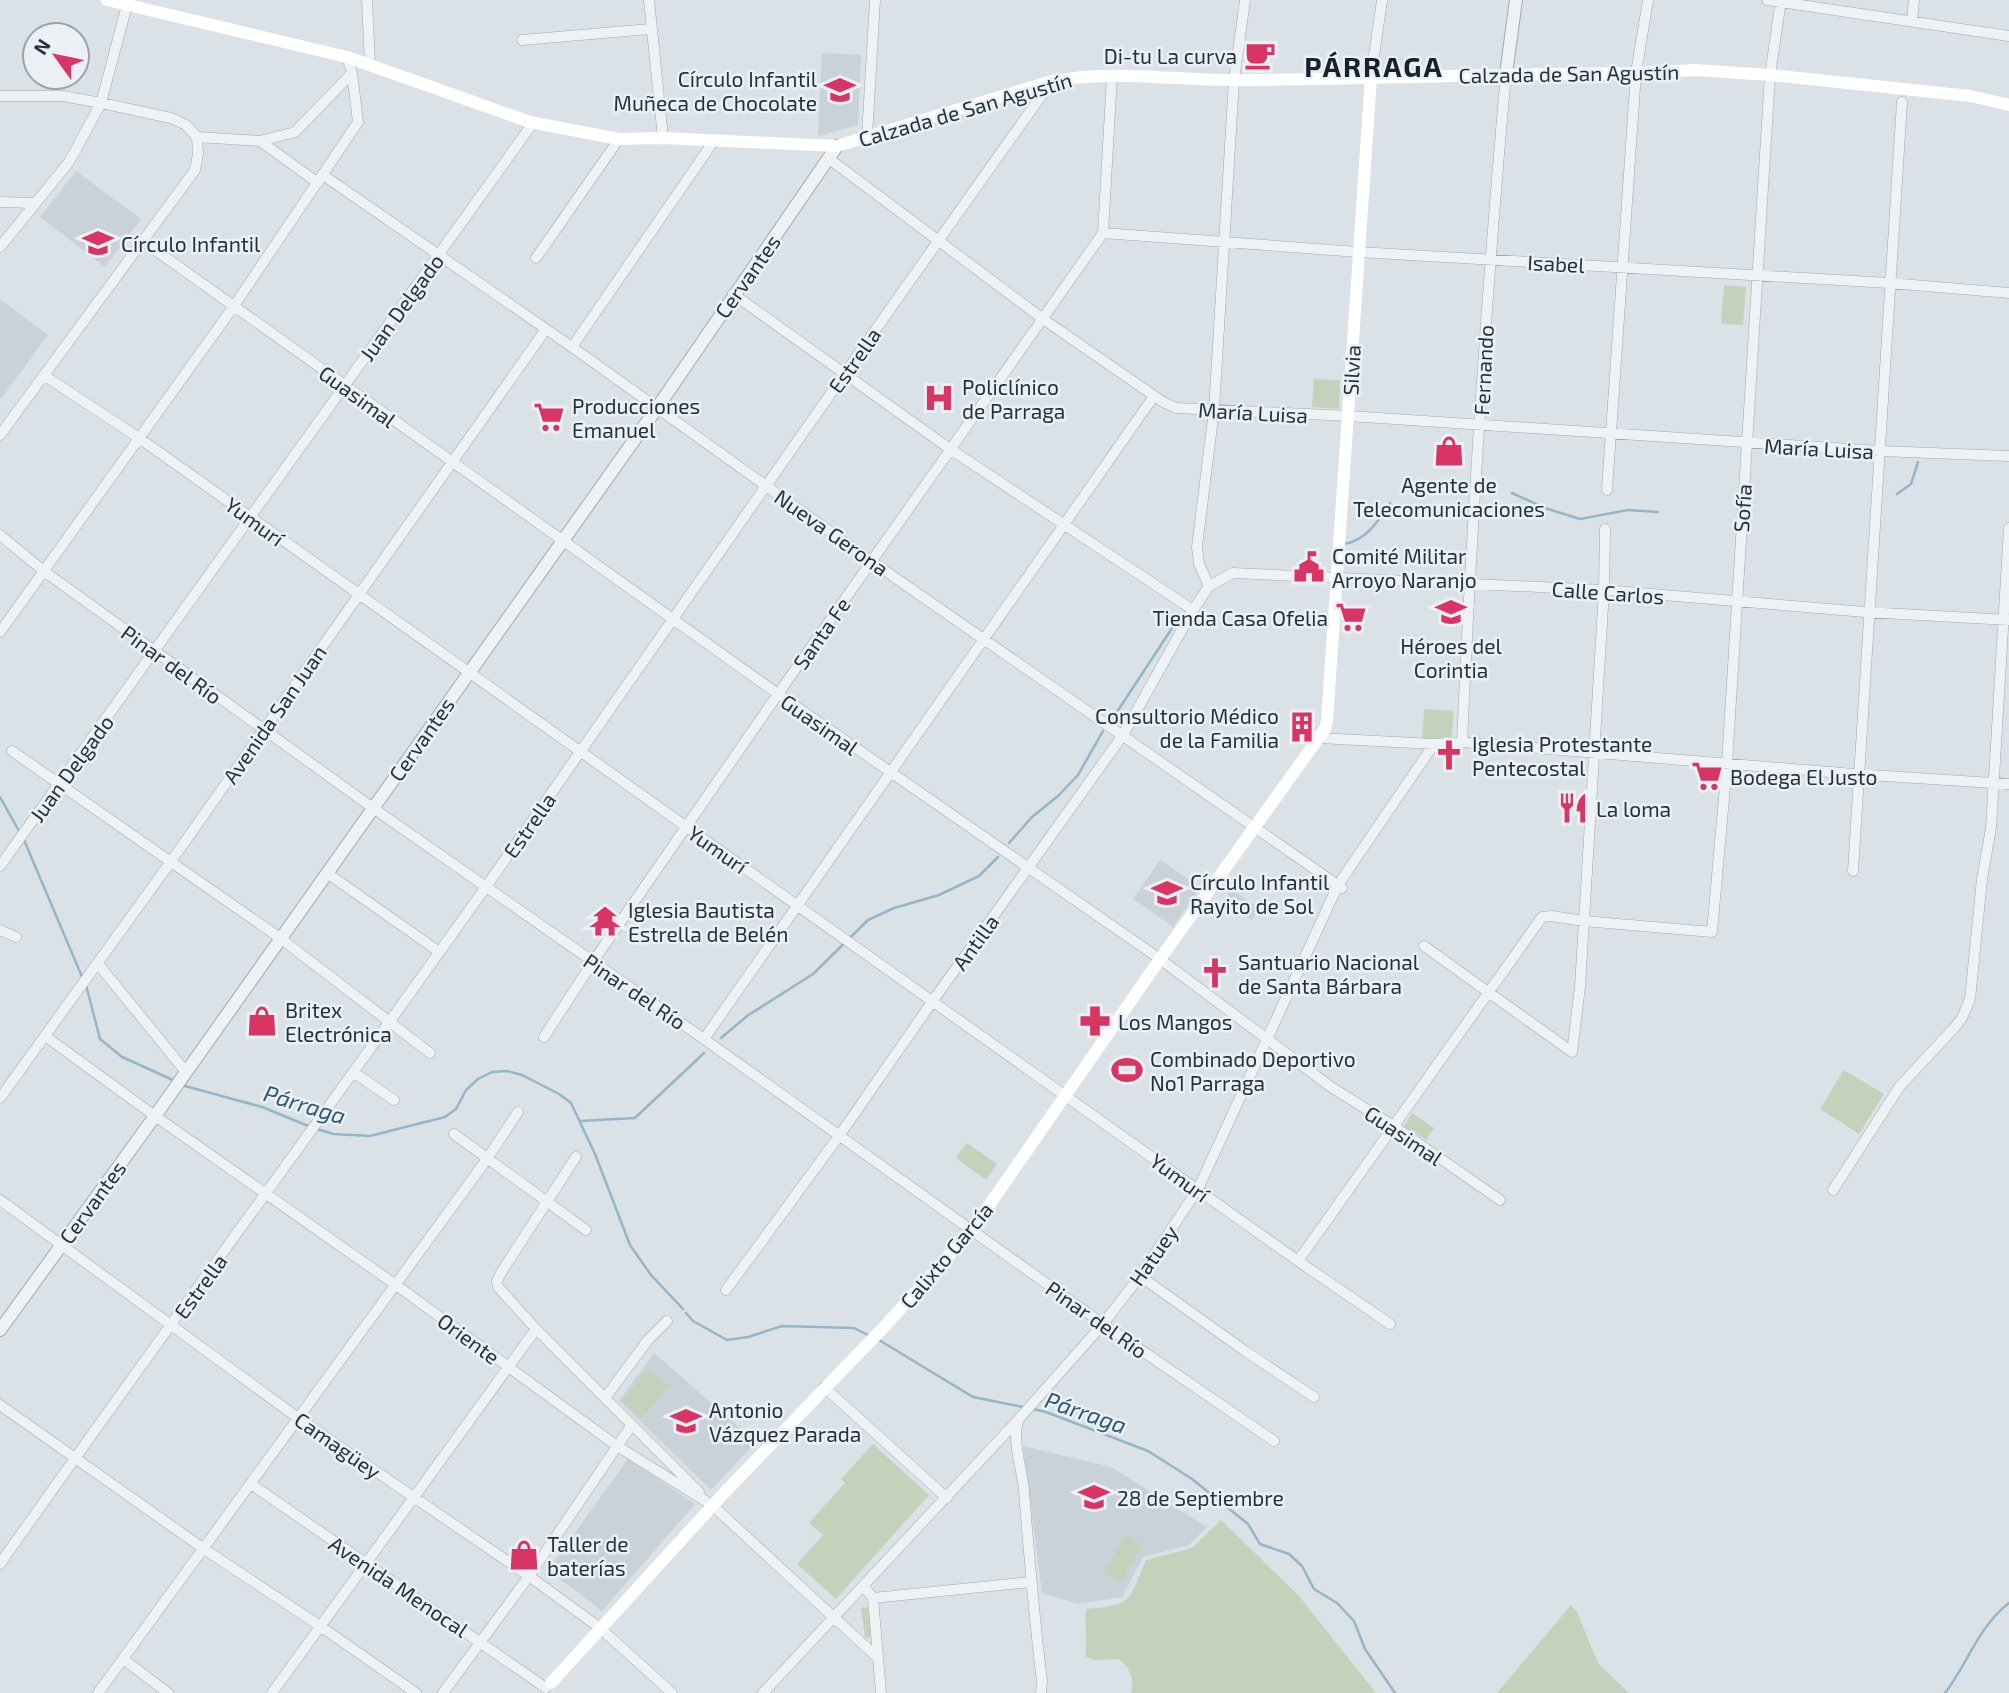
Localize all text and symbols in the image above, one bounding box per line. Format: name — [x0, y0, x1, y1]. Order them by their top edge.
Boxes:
north arrow — [21, 21, 91, 91]
text: N — [28, 34, 55, 58]
cafe icon: Di-tu La curva — [1243, 38, 1277, 72]
place label: Di-tu La curva — [1104, 43, 1237, 68]
district label: PÁRRAGA — [1304, 49, 1444, 83]
street label: Calzada de San Agustín — [1458, 59, 1680, 87]
place label: Círculo Infantil Muñeca de Chocolate — [613, 66, 818, 115]
street label: Calzada de San Agustín — [855, 67, 1075, 151]
school or university icon: Círculo Infantil Muñeca de Chocolate — [823, 73, 857, 107]
school or university icon: Círculo Infantil — [81, 226, 115, 260]
street label: Cervantes — [709, 229, 785, 323]
place label: Círculo Infantil — [121, 231, 261, 256]
street label: Juan Delgado — [354, 249, 448, 365]
street label: Isabel — [1527, 249, 1586, 277]
street label: Estrella — [823, 323, 885, 397]
street label: Fernando — [1468, 324, 1498, 416]
street label: Silvia — [1337, 344, 1365, 396]
street label: Guasimal — [315, 360, 402, 433]
place label: Policlínico de Parraga — [962, 374, 1065, 423]
hospital icon: Policlínico de Parraga — [922, 381, 956, 415]
place label: Producciones Emanuel — [572, 393, 700, 442]
street label: María Luisa — [1197, 397, 1309, 427]
supermarket icon: Producciones Emanuel — [532, 400, 566, 434]
street label: María Luisa — [1763, 433, 1875, 463]
shop icon: Agente de Telecomunicaciones — [1432, 434, 1466, 468]
place label: Agente de Telecomunicaciones — [1353, 472, 1545, 521]
street label: Nueva Gerona — [770, 483, 894, 581]
street label: Sofía — [1728, 483, 1756, 533]
street label: Yumurí — [221, 491, 290, 551]
place label: Comité Militar Arroyo Naranjo — [1332, 543, 1477, 593]
public building icon: Comité Militar Arroyo Naranjo — [1292, 550, 1326, 584]
street label: Calle Carlos — [1551, 576, 1665, 608]
street label: Santa Fe — [787, 592, 855, 674]
school or university icon: Héroes del Corintia — [1434, 595, 1468, 629]
supermarket icon: Tienda Casa Ofelia — [1334, 600, 1368, 634]
place label: Tienda Casa Ofelia — [1152, 605, 1328, 630]
street label: Pinar del Río — [117, 619, 227, 709]
place label: Héroes del Corintia — [1400, 633, 1503, 682]
street label: Avenida San Juan — [217, 640, 331, 788]
street label: Guasimal — [776, 688, 864, 760]
street label: Cervantes — [383, 692, 459, 786]
place label: Consultorio Médico de la Familia — [1095, 703, 1279, 752]
street label: Juan Delgado — [24, 710, 118, 826]
building icon: Consultorio Médico de la Familia — [1285, 710, 1319, 744]
place label: Iglesia Protestante Pentecostal — [1472, 731, 1652, 780]
church icon: Iglesia Protestante Pentecostal — [1432, 738, 1466, 772]
supermarket icon: Bodega El Justo — [1690, 759, 1724, 793]
place label: Bodega El Justo — [1730, 764, 1878, 789]
street label: Estrella — [498, 788, 560, 862]
restaurant icon: La loma — [1556, 791, 1590, 825]
place label: La loma — [1596, 796, 1671, 821]
street label: Yumurí — [683, 820, 753, 879]
place label: Círculo Infantil Rayito de Sol — [1190, 869, 1330, 918]
school or university icon: Círculo Infantil Rayito de Sol — [1150, 876, 1184, 910]
place label: Iglesia Bautista Estrella de Belén — [628, 897, 789, 946]
temple icon: Iglesia Bautista Estrella de Belén — [588, 904, 622, 938]
street label: Antilla — [947, 909, 1003, 975]
street label: Pinar del Río — [579, 948, 691, 1034]
place label: Santuario Nacional de Santa Bárbara — [1238, 949, 1420, 998]
church icon: Santuario Nacional de Santa Bárbara — [1198, 956, 1232, 990]
place label: Britex Electrónica — [285, 997, 392, 1046]
shop icon: Britex Electrónica — [245, 1004, 279, 1038]
pharmacy icon: Los Mangos — [1078, 1004, 1112, 1038]
place label: Los Mangos — [1118, 1009, 1232, 1034]
place label: Combinado Deportivo No1 Parraga — [1150, 1046, 1356, 1095]
sports icon: Combinado Deportivo No1 Parraga — [1110, 1053, 1144, 1087]
water label: Párraga — [261, 1078, 349, 1130]
street label: Guasimal — [1360, 1100, 1448, 1171]
street label: Yumurí — [1146, 1147, 1215, 1207]
street label: Cervantes — [54, 1156, 130, 1248]
street label: Calixto García — [894, 1197, 998, 1313]
street label: Hatuey — [1123, 1220, 1183, 1290]
street label: Estrella — [168, 1249, 232, 1323]
street label: Pinar del Río — [1042, 1275, 1152, 1363]
street label: Oriente — [433, 1307, 505, 1369]
water label: Párraga — [1042, 1385, 1130, 1439]
place label: Antonio Vázquez Parada — [709, 1397, 861, 1446]
school or university icon: Antonio Vázquez Parada — [669, 1404, 703, 1438]
street label: Camagüey — [290, 1406, 386, 1484]
school or university icon: 28 de Septiembre — [1077, 1480, 1111, 1514]
place label: 28 de Septiembre — [1117, 1485, 1284, 1510]
street label: Avenida Menocal — [325, 1530, 474, 1642]
place label: Taller de baterías — [547, 1531, 628, 1580]
shop icon: Taller de baterías — [507, 1538, 541, 1572]

